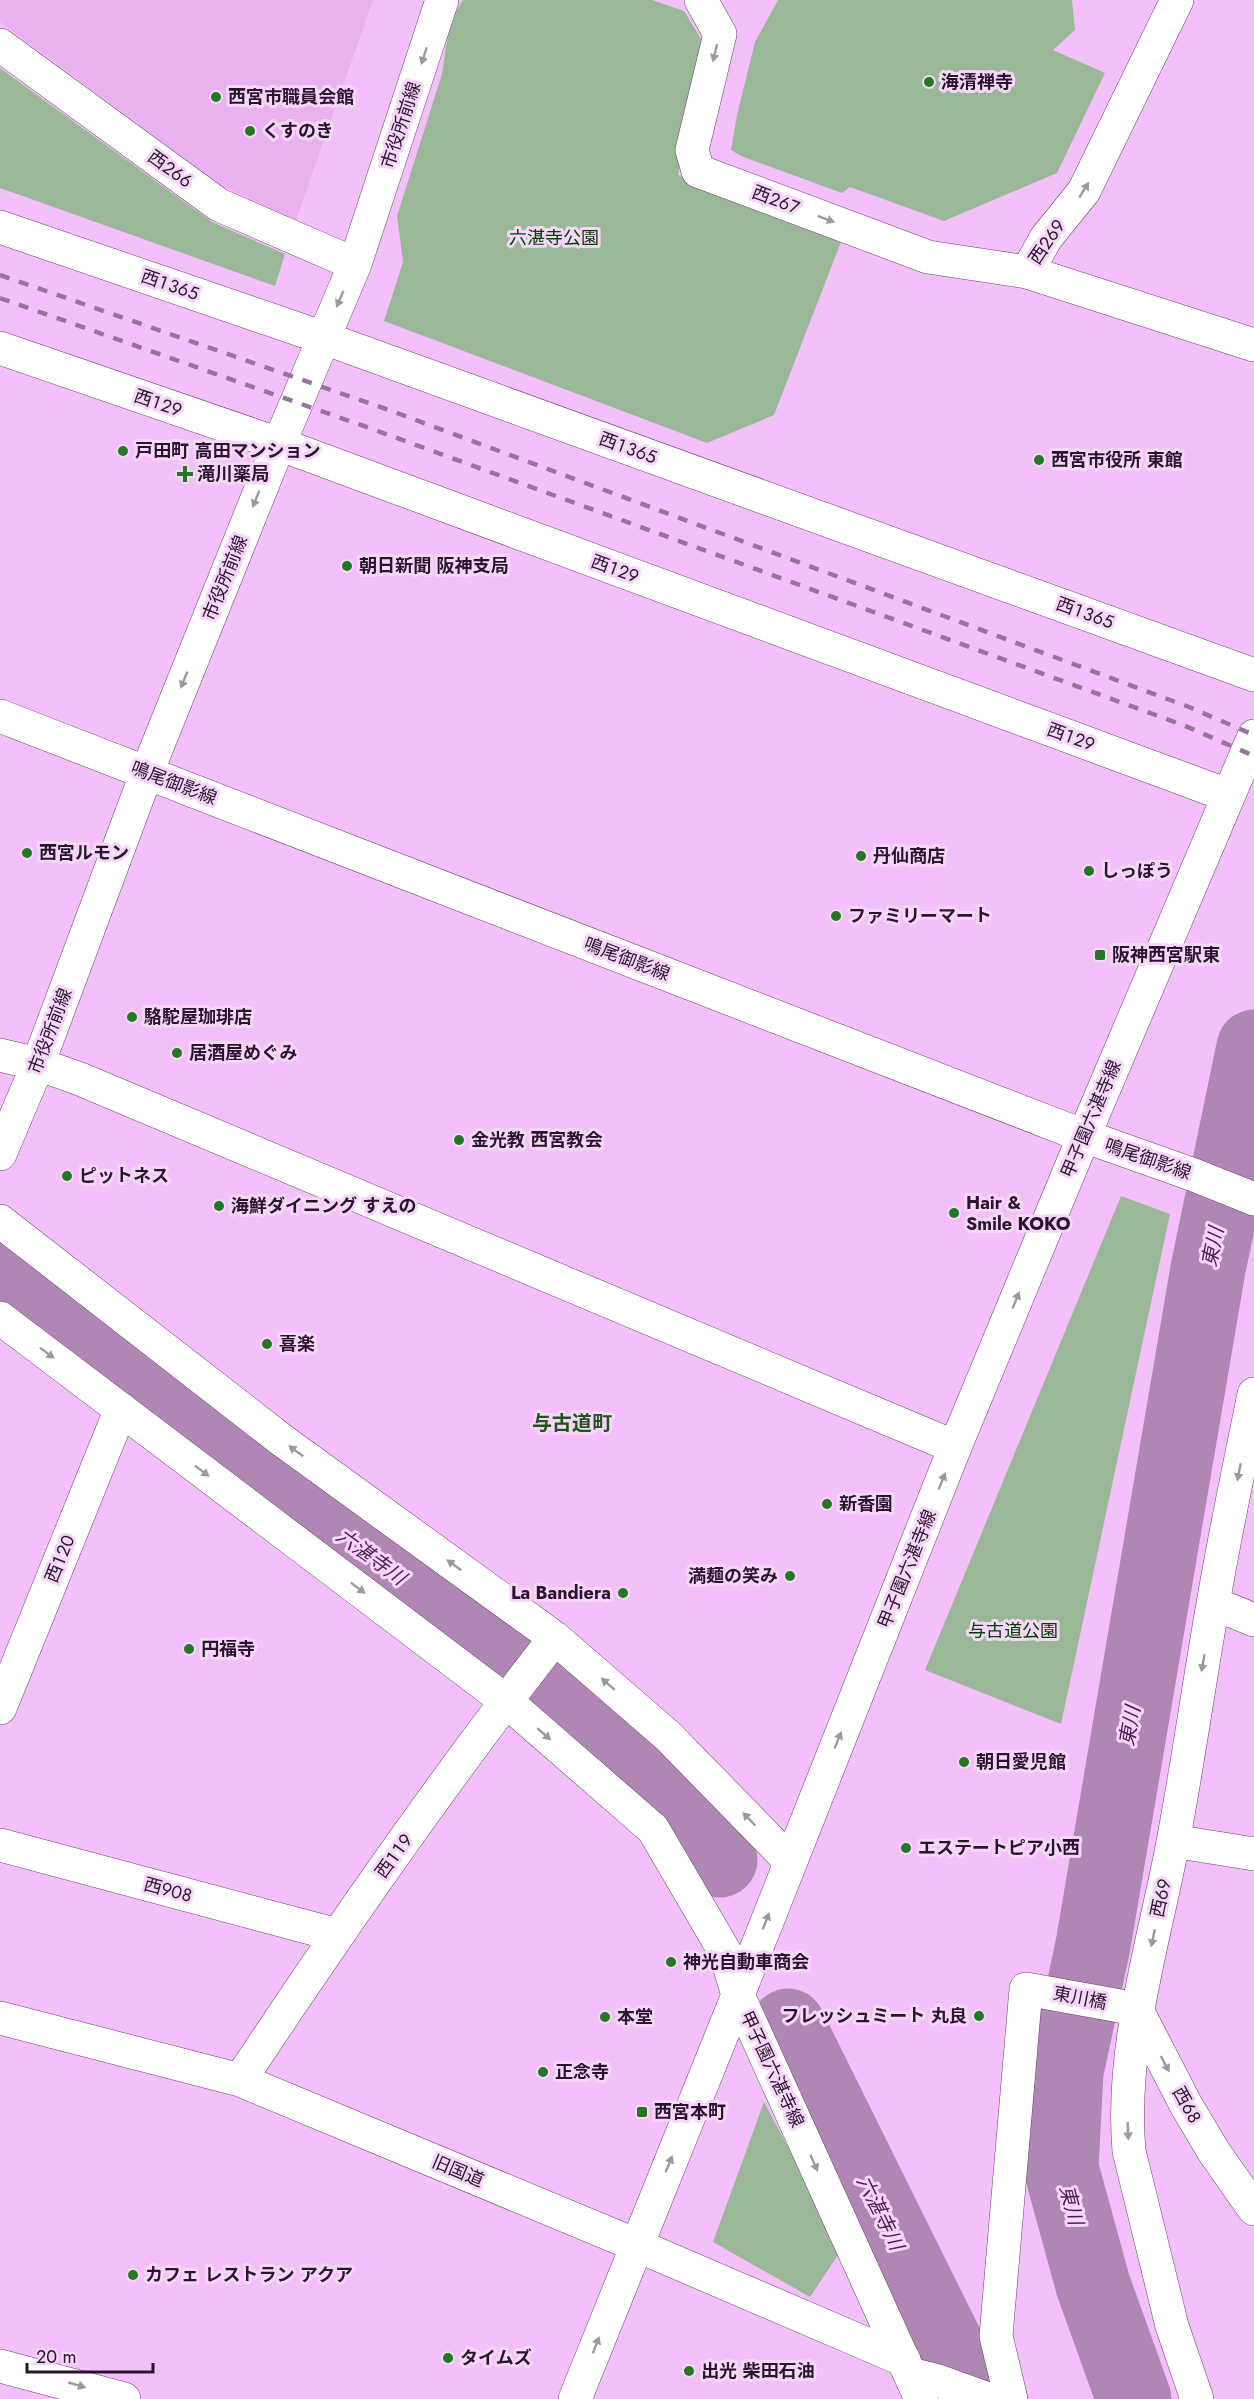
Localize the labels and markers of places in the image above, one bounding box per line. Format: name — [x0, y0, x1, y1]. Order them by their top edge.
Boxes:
place label: 海清禅寺 — [941, 69, 1013, 95]
marker: 海清禅寺 — [922, 75, 936, 89]
place label: 西宮市職員会館 — [228, 84, 354, 110]
marker: 西宮市職員会館 — [209, 90, 223, 104]
place label: くすのき — [262, 118, 333, 144]
marker: くすのき — [243, 124, 257, 138]
place label: 戸田町 高田マンション — [135, 438, 320, 464]
marker: 戸田町 高田マンション — [116, 444, 130, 458]
place label: 西宮市役所 東館 — [1051, 447, 1182, 473]
marker: 西宮市役所 東館 — [1032, 453, 1046, 467]
place label: 滝川薬局 — [197, 461, 269, 487]
marker: 滝川薬局 — [178, 467, 192, 481]
place label: 朝日新聞 阪神支局 — [359, 553, 508, 579]
marker: 朝日新聞 阪神支局 — [340, 559, 354, 573]
place label: 西宮ルモン — [39, 840, 129, 866]
place label: 丹仙商店 — [873, 843, 945, 869]
marker: 西宮ルモン — [20, 846, 34, 860]
marker: 丹仙商店 — [854, 849, 868, 863]
place label: しっぽう — [1101, 858, 1173, 884]
marker: しっぽう — [1082, 864, 1096, 878]
place label: ファミリーマート — [848, 903, 992, 929]
marker: ファミリーマート — [829, 909, 843, 923]
place label: 阪神西宮駅東 — [1112, 942, 1220, 968]
marker: 阪神西宮駅東 — [1093, 948, 1107, 962]
place label: 駱駝屋珈琲店 — [144, 1004, 252, 1030]
marker: 駱駝屋珈琲店 — [125, 1010, 139, 1024]
place label: 居酒屋めぐみ — [189, 1040, 298, 1066]
marker: 居酒屋めぐみ — [170, 1046, 184, 1060]
place label: 金光教 西宮教会 — [471, 1127, 602, 1153]
marker: 金光教 西宮教会 — [452, 1133, 466, 1147]
place label: ピットネス — [79, 1163, 169, 1189]
marker: ピットネス — [60, 1169, 74, 1183]
place label: Hair & Smile KOKO — [966, 1190, 1071, 1237]
place label: 海鮮ダイニング すえの — [231, 1193, 416, 1219]
marker: 海鮮ダイニング すえの — [212, 1199, 226, 1213]
marker: Hair & Smile KOKO — [947, 1206, 961, 1220]
place label: 喜楽 — [279, 1331, 315, 1357]
marker: 喜楽 — [260, 1337, 274, 1351]
place label: 新香園 — [839, 1491, 893, 1517]
marker: 新香園 — [820, 1497, 834, 1511]
place label: 満麺の笑み — [688, 1563, 778, 1589]
marker: 満麺の笑み — [783, 1569, 797, 1583]
place label: La Bandiera — [511, 1580, 611, 1606]
marker: La Bandiera — [616, 1586, 630, 1600]
place label: 円福寺 — [201, 1636, 255, 1662]
marker: 円福寺 — [182, 1642, 196, 1656]
place label: 朝日愛児館 — [976, 1749, 1066, 1775]
marker: 朝日愛児館 — [957, 1755, 971, 1769]
place label: エステートピア小西 — [918, 1835, 1080, 1861]
marker: エステートピア小西 — [899, 1841, 913, 1855]
place label: 神光自動車商会 — [683, 1949, 809, 1975]
marker: 神光自動車商会 — [664, 1955, 678, 1969]
place label: フレッシュミート 丸良 — [782, 2003, 967, 2029]
place label: 本堂 — [617, 2004, 653, 2030]
marker: フレッシュミート 丸良 — [972, 2009, 986, 2023]
marker: 本堂 — [598, 2010, 612, 2024]
place label: 正念寺 — [555, 2059, 609, 2085]
marker: 正念寺 — [536, 2065, 550, 2079]
place label: 西宮本町 — [654, 2099, 726, 2125]
marker: 西宮本町 — [635, 2105, 649, 2119]
place label: カフェ レストラン アクア — [145, 2262, 353, 2288]
marker: カフェ レストラン アクア — [126, 2268, 140, 2282]
place label: タイムズ — [460, 2345, 532, 2371]
marker: タイムズ — [441, 2351, 455, 2365]
place label: 出光 柴田石油 — [701, 2358, 814, 2384]
marker: 出光 柴田石油 — [682, 2364, 696, 2378]

